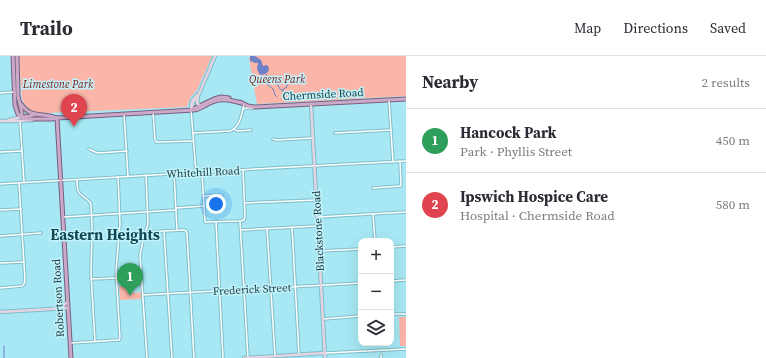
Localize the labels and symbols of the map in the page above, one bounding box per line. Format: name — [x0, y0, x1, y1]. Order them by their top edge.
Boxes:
park label: Queens Park — [249, 72, 306, 87]
park label: Limestone Park — [22, 77, 94, 92]
street label: Chermside Road — [282, 85, 365, 104]
pin: 2 — [61, 94, 87, 127]
street label: Whitehill Road — [166, 163, 241, 182]
street label: Blackstone Road — [309, 189, 328, 272]
your location — [206, 194, 226, 214]
district label: Eastern Heights — [50, 224, 160, 245]
street label: Robertson Road — [49, 258, 68, 337]
pin: 1 — [117, 263, 143, 296]
street label: Frederick Street — [213, 280, 292, 299]

